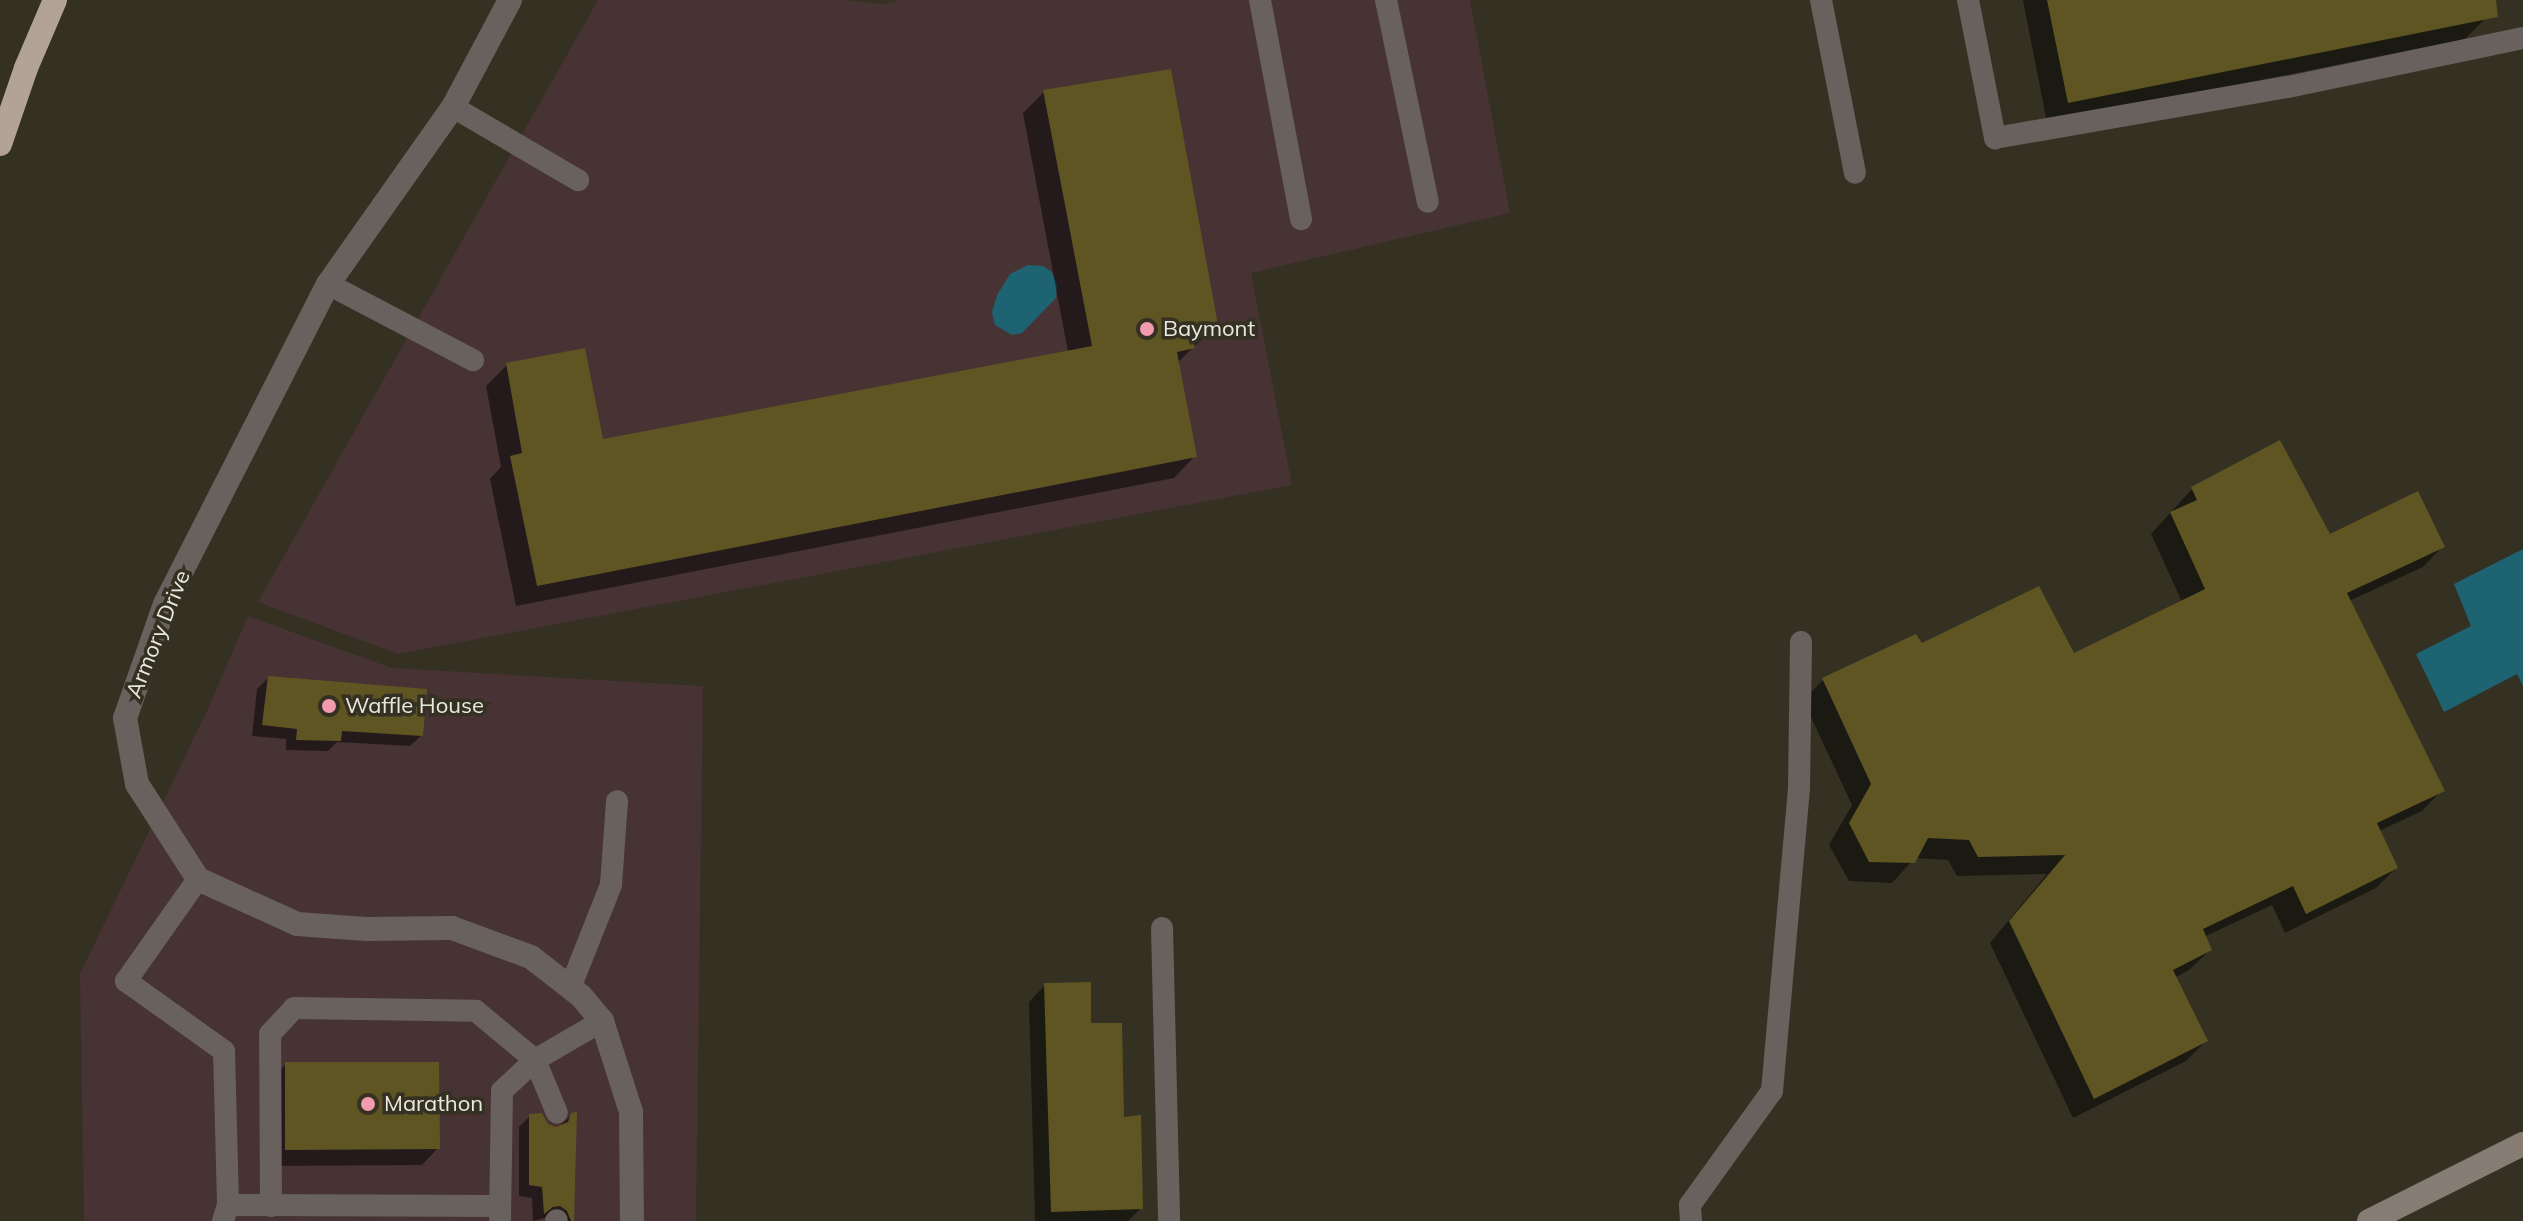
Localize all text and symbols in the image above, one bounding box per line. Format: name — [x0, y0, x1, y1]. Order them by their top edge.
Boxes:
place label: Baymont — [1163, 316, 1255, 342]
marker: Baymont — [1138, 320, 1156, 338]
street label: Armory Drive — [120, 566, 196, 702]
place label: Waffle House — [345, 693, 484, 719]
marker: Waffle House — [320, 697, 338, 715]
place label: Marathon — [384, 1091, 483, 1117]
marker: Marathon — [359, 1095, 377, 1113]

